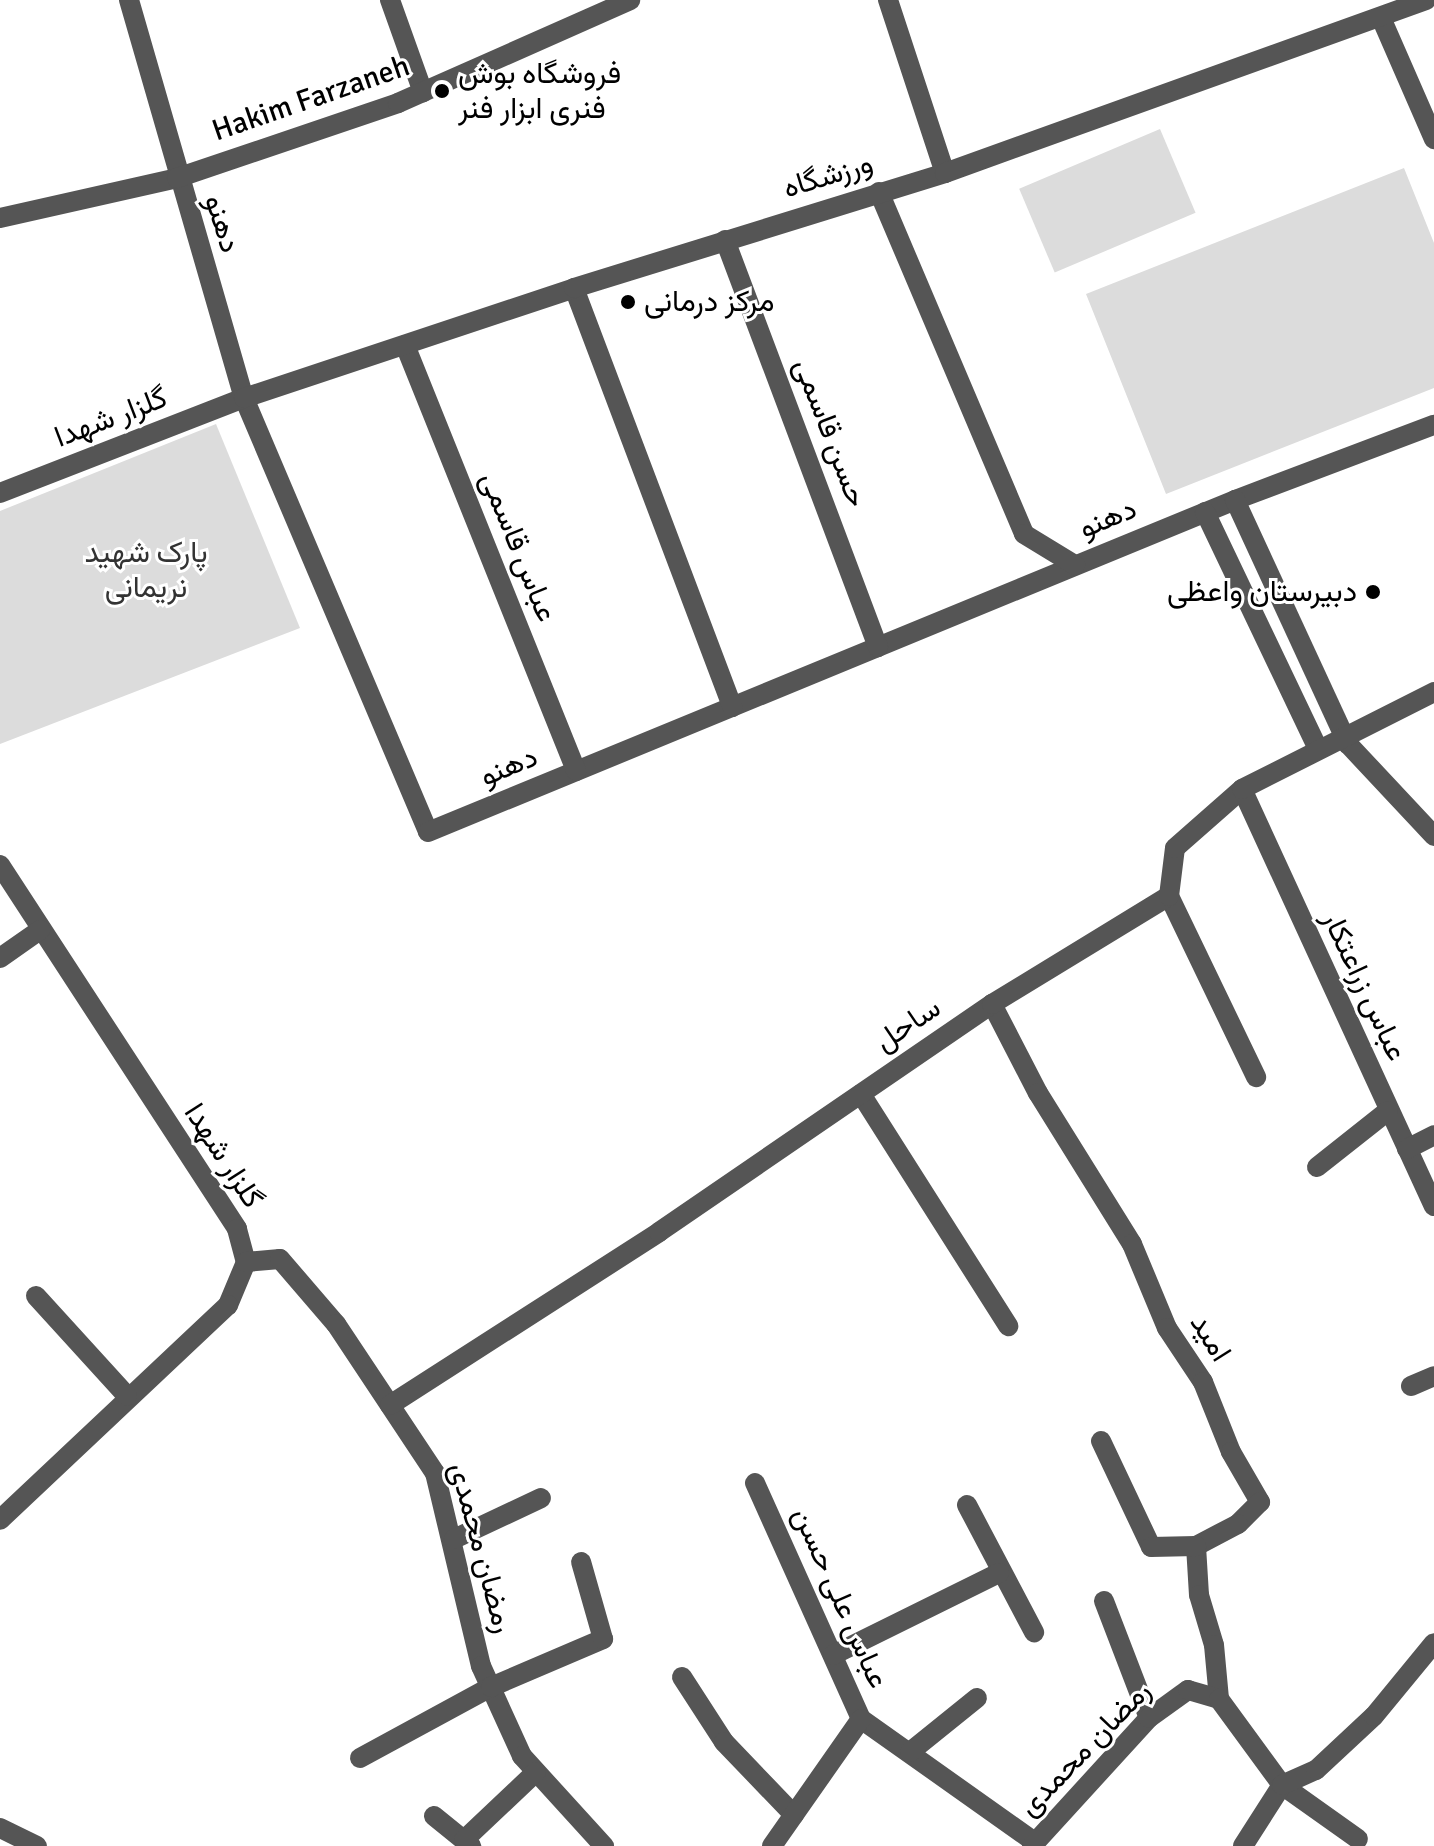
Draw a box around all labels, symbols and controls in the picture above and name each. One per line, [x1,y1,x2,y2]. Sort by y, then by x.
street label: Hakim Farzaneh [208,48,414,150]
place label: فروشگاه بوش فنری ابزار فنر [458,56,621,126]
marker: فروشگاه بوش فنری ابزار فنر [433,82,451,100]
street label: ورزشگاه [779,145,877,207]
street label: دهنو [196,191,248,257]
place label: مرکز درمانی [644,284,774,320]
marker: مرکز درمانی [619,293,637,311]
street label: حسن قاسمی [785,354,875,512]
street label: گلزار شهدا [50,380,172,456]
street label: عباس قاسمی [472,467,564,627]
street label: دهنو [1074,491,1142,547]
park label: پارک شهید نریمانی [85,535,207,606]
place label: دبیرستان واعظی [1167,574,1357,610]
marker: دبیرستان واعظی [1364,583,1382,601]
street label: دهنو [475,739,543,795]
street label: عباس زراعتکار [1314,905,1414,1067]
street label: ساحل [868,990,948,1060]
street label: گلزار شهدا [176,1097,270,1215]
street label: امید [1182,1307,1238,1369]
street label: رمضان محمدی [441,1459,521,1637]
street label: عباس علی حسن [784,1502,896,1694]
street label: رمضان محمدی [1011,1673,1159,1825]

